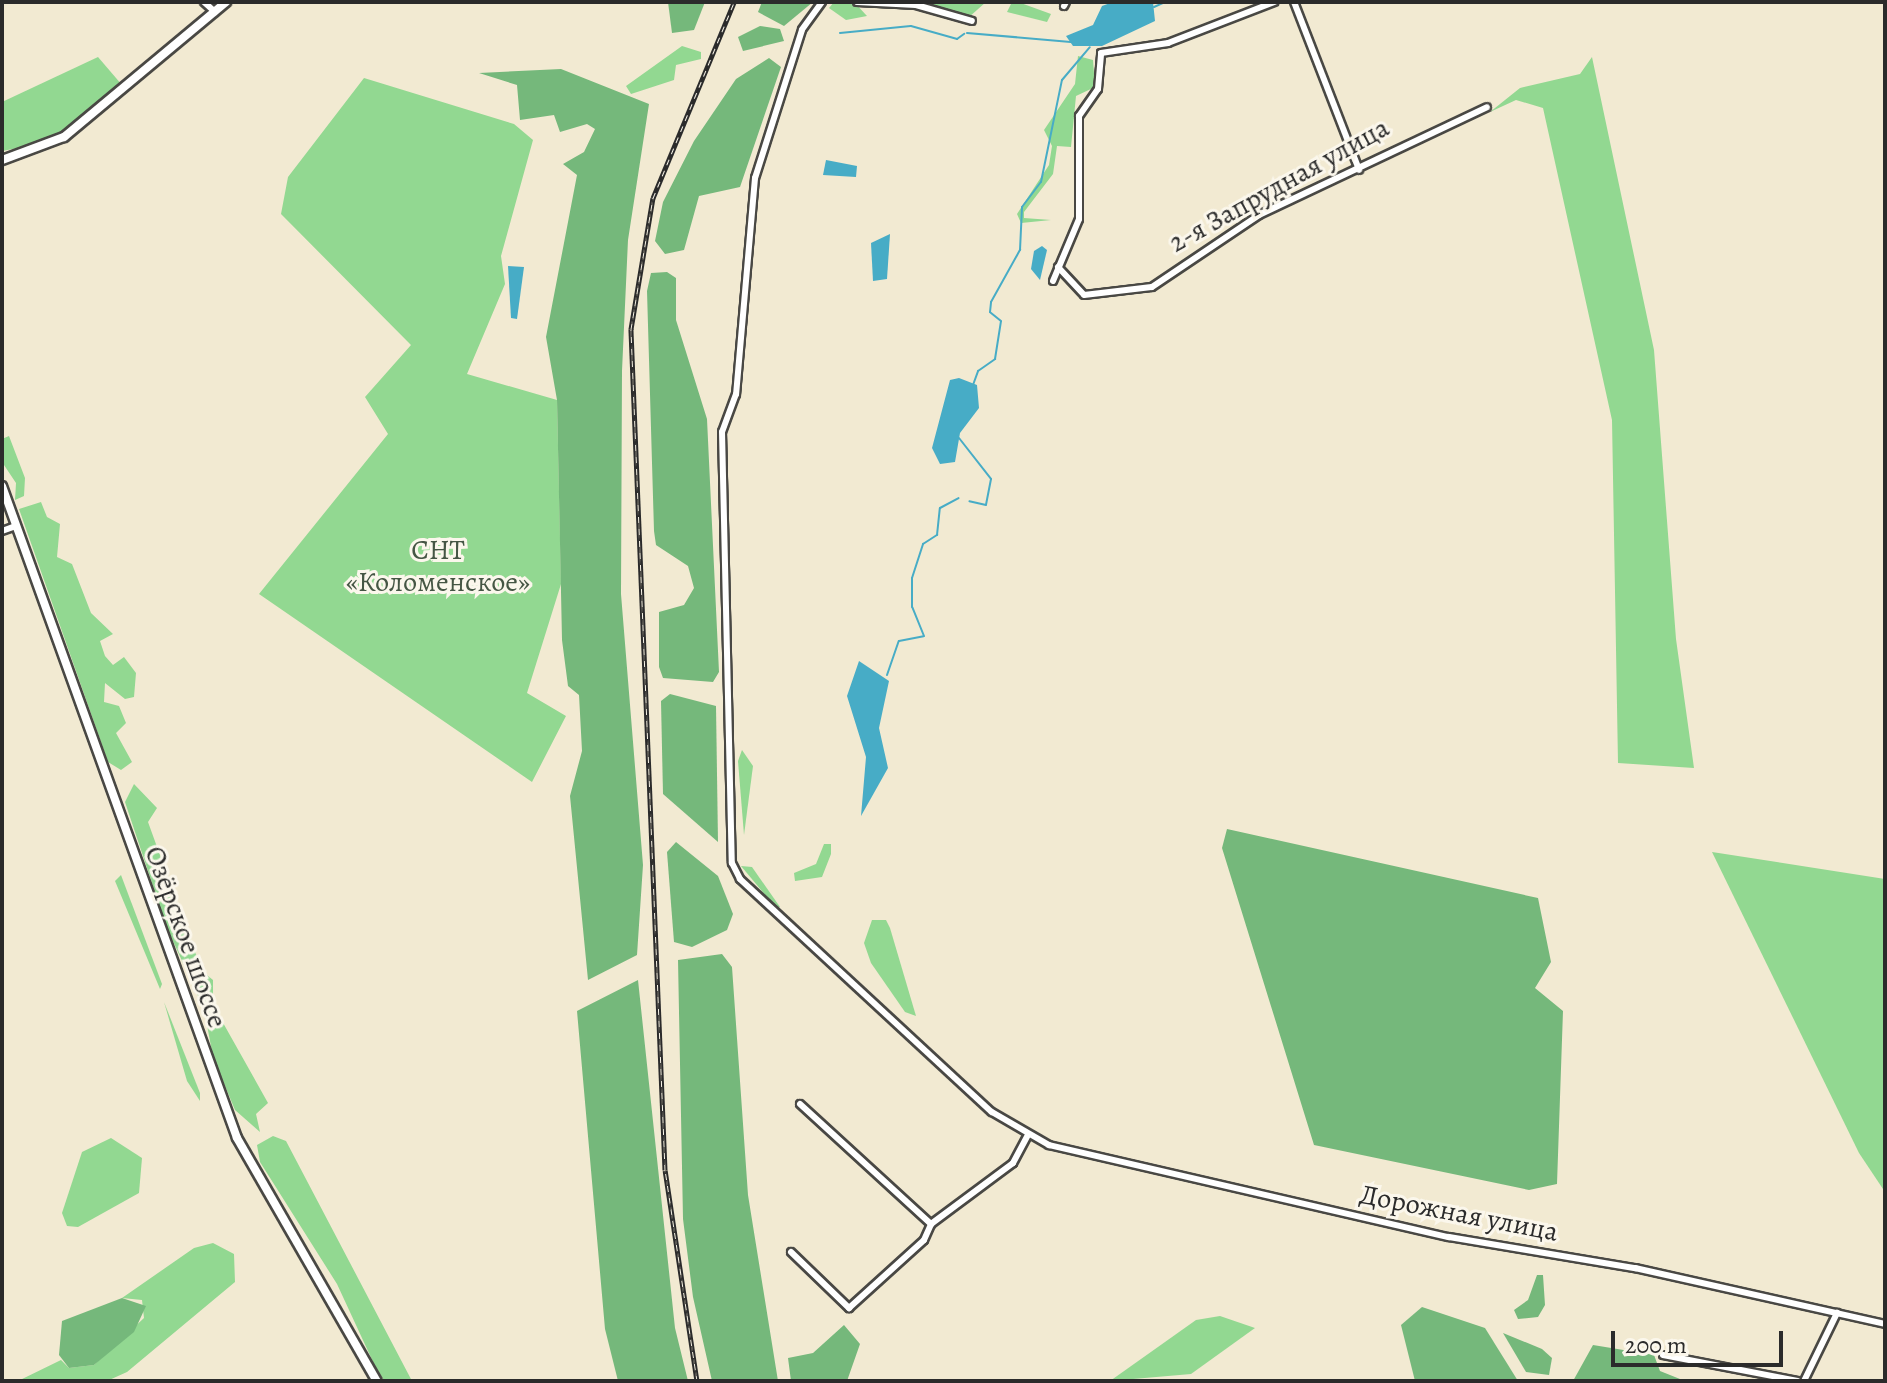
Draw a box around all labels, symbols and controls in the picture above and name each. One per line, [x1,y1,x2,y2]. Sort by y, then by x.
street label: 2-я Запрудная улица [1163,111,1395,259]
park label: СНТ «Коломенское» [346,533,530,599]
street label: Озёрское шоссе [138,842,234,1032]
street label: Дорожная улица [1357,1177,1561,1249]
scale bar [1615,1315,1787,1365]
text: 200 m [1625,1329,1687,1361]

